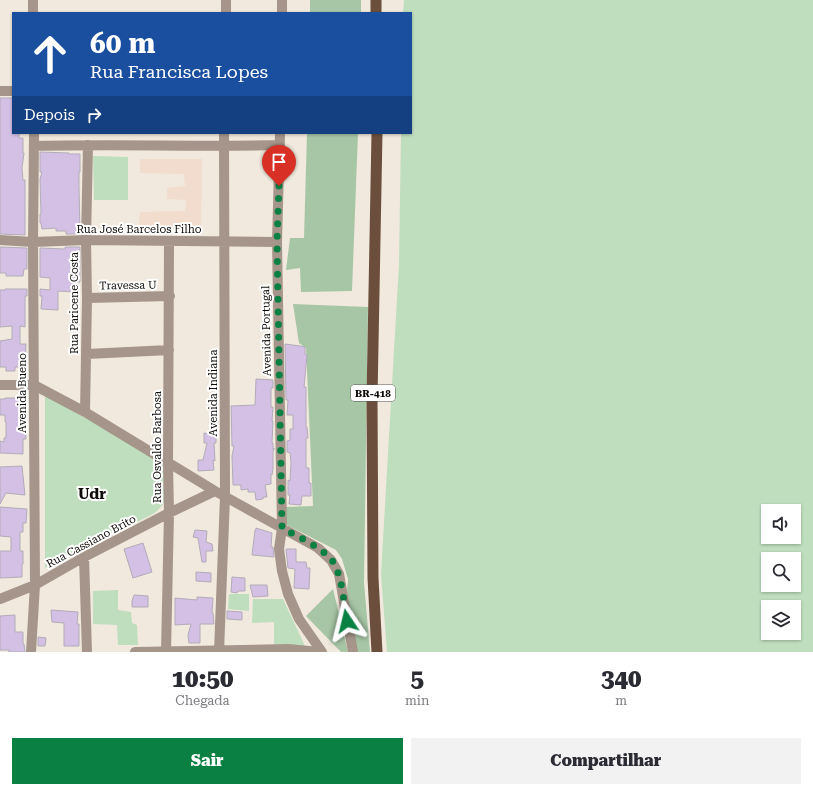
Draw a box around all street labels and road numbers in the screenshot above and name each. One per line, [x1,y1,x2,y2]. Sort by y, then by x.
street label: Rua José Barcelos Filho [76,223,202,236]
street label: Rua Paricene Costa [68,252,81,354]
street label: Travessa U [99,278,157,293]
street label: Avenida Portugal [259,285,274,376]
street label: Avenida Indiana [207,350,220,436]
street label: Avenida Bueno [16,353,29,433]
road number: BR-418 [351,385,395,401]
street label: Rua Osvaldo Barbosa [151,391,164,503]
street label: Rua Cassiano Brito [44,512,138,571]

